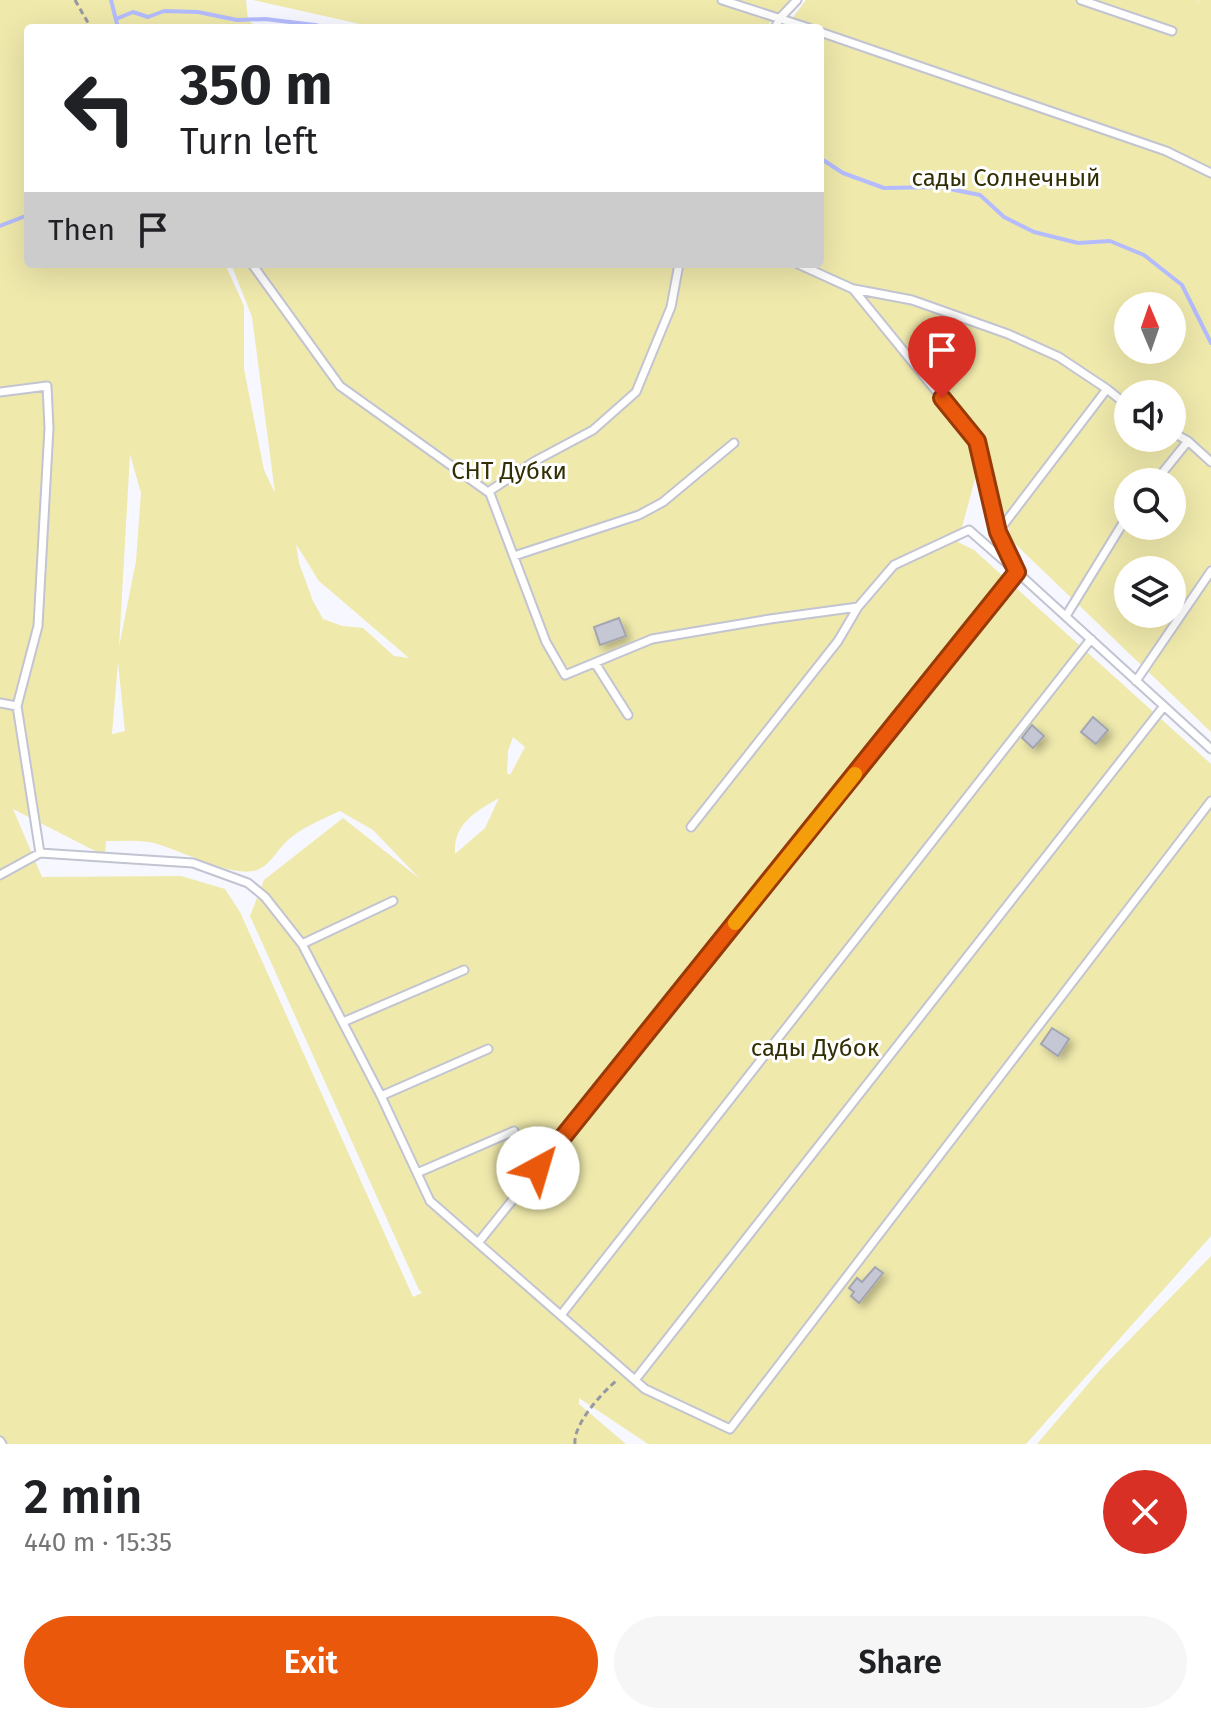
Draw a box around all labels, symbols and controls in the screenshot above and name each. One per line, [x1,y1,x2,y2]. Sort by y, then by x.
text: 350 m [180,52,333,119]
icon: left [48,56,152,160]
text: Turn left [180,120,318,164]
park label: сады Солнечный [911,164,1101,192]
icon: arrive [131,208,175,252]
text: Then [48,212,115,248]
north arrow [1114,292,1186,364]
map controls [1114,292,1186,628]
pin [908,316,976,398]
icon: arrive [920,328,964,372]
button: sound [1114,380,1186,452]
park label: СНТ Дубки [451,457,567,485]
button: search [1114,468,1186,540]
button: layers [1114,556,1186,628]
park label: сады Дубок [751,1034,880,1062]
position arrow [496,1126,580,1210]
text: 2 min [24,1468,142,1526]
button: close [1103,1470,1187,1554]
text: 440 m · 15:35 [24,1527,172,1558]
button: Exit [24,1616,598,1708]
button: Share [614,1616,1187,1708]

